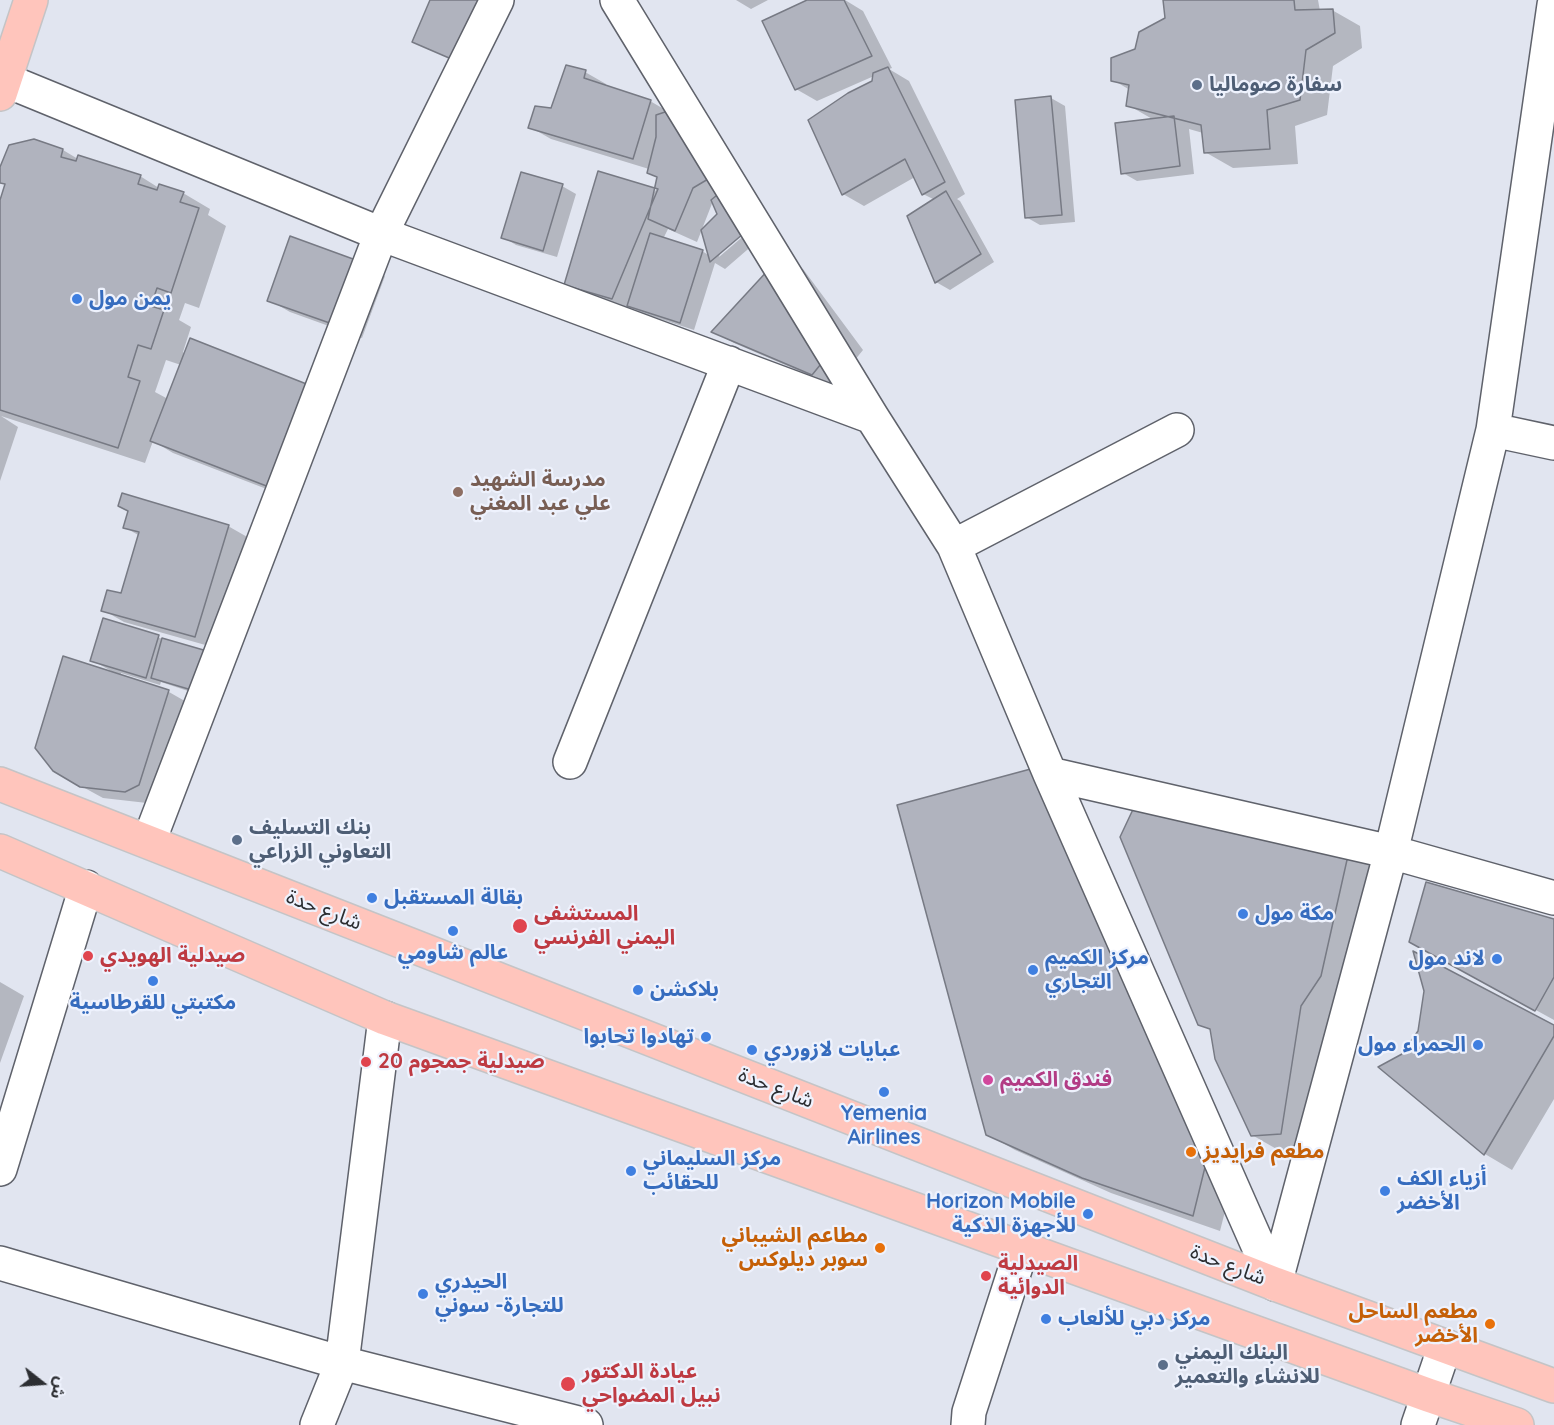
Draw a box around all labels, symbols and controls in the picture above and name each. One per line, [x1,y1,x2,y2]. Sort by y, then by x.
place label: سفارة صوماليا [1209,72,1342,98]
marker: سفارة صوماليا [1190,78,1204,92]
place label: يمن مول [89,286,171,312]
marker: يمن مول [70,292,84,306]
place label: مدرسة الشهيد علي عبد المغني [470,467,611,517]
marker: مدرسة الشهيد علي عبد المغني [451,485,465,499]
place label: بنك التسليف التعاوني الزراعي [249,815,391,865]
marker: بنك التسليف التعاوني الزراعي [230,833,244,847]
street label: شارع حدة [283,884,365,936]
place label: بقالة المستقبل [384,885,523,911]
marker: بقالة المستقبل [365,891,379,905]
place label: المستشفى اليمني الفرنسي [534,901,675,951]
place label: مكة مول [1255,901,1334,927]
marker: مكة مول [1236,907,1250,921]
marker: المستشفى اليمني الفرنسي [511,917,529,935]
marker: عالم شاومي [446,924,460,938]
place label: عالم شاومي [398,940,508,966]
place label: صيدلية الهويدي [100,943,245,969]
place label: مركز الكميم التجاري [1045,945,1149,995]
place label: لاند مول [1408,946,1485,972]
marker: صيدلية الهويدي [81,949,95,963]
marker: لاند مول [1490,952,1504,966]
marker: مركز الكميم التجاري [1026,963,1040,977]
marker: مكتبتي للقرطاسية [146,974,160,988]
place label: بلاكشن [650,977,719,1003]
marker: بلاكشن [631,983,645,997]
place label: مكتبتي للقرطاسية [70,990,236,1016]
place label: تهادوا تحابوا [584,1024,694,1050]
marker: تهادوا تحابوا [699,1030,713,1044]
place label: الحمراء مول [1358,1032,1466,1058]
place label: عبايات لازوردي [764,1037,900,1063]
marker: الحمراء مول [1471,1038,1485,1052]
marker: عبايات لازوردي [745,1043,759,1057]
place label: صيدلية جمجوم 20 [378,1049,545,1075]
marker: صيدلية جمجوم 20 [359,1055,373,1069]
street label: شارع حدة [735,1062,817,1114]
place label: فندق الكميم [1000,1067,1112,1093]
marker: فندق الكميم [981,1073,995,1087]
marker: Yemenia Airlines [877,1085,891,1099]
place label: Yemenia Airlines [841,1101,927,1151]
place label: مطعم فرايديز [1203,1139,1324,1165]
marker: مطعم فرايديز [1184,1145,1198,1159]
place label: مركز السليماني للحقائب [643,1146,781,1196]
marker: مركز السليماني للحقائب [624,1164,638,1178]
place label: أزياء الكف الأخضر [1397,1166,1487,1216]
marker: أزياء الكف الأخضر [1378,1184,1392,1198]
place label: Horizon Mobile للأجهزة الذكية [926,1189,1076,1239]
marker: Horizon Mobile للأجهزة الذكية [1081,1207,1095,1221]
place label: مطاعم الشيباني سوبر ديلوكس [721,1223,868,1273]
street label: شارع حدة [1187,1239,1269,1291]
marker: مطاعم الشيباني سوبر ديلوكس [873,1241,887,1255]
place label: الصيدلية الدوائية [998,1251,1078,1301]
place label: الحيدري للتجارة- سوني [435,1269,564,1319]
marker: الصيدلية الدوائية [979,1269,993,1283]
marker: الحيدري للتجارة- سوني [416,1287,430,1301]
place label: مطعم الساحل الأخضر [1349,1299,1478,1349]
place label: مركز دبي للألعاب [1058,1306,1210,1332]
marker: مركز دبي للألعاب [1039,1312,1053,1326]
marker: مطعم الساحل الأخضر [1483,1317,1497,1331]
place label: البنك اليمني للانشاء والتعمير [1175,1340,1320,1390]
north arrow [12,1353,72,1413]
marker: البنك اليمني للانشاء والتعمير [1156,1358,1170,1372]
place label: عيادة الدكتور نبيل المضواحي [582,1359,721,1409]
text: ش [46,1375,72,1402]
marker: عيادة الدكتور نبيل المضواحي [559,1375,577,1393]

